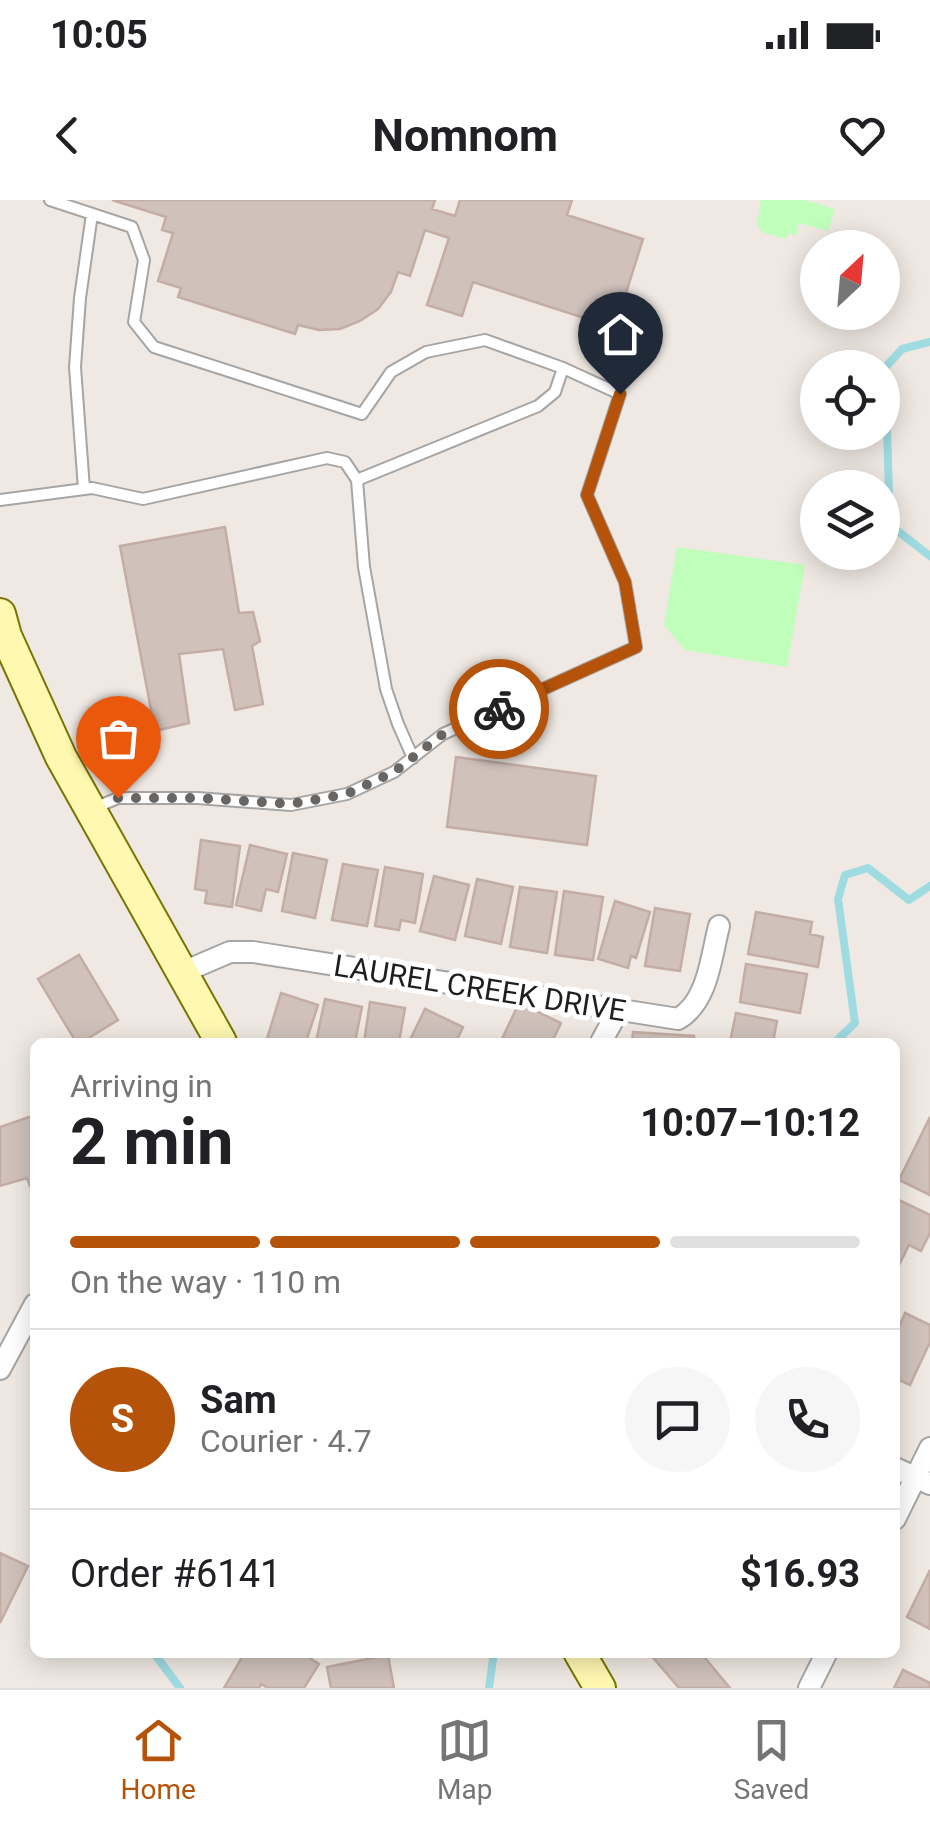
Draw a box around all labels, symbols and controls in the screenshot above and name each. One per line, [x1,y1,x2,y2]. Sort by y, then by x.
text: 10:05 [50,13,148,57]
icon: back [40,108,95,163]
icon: heart [835,108,890,163]
text: Nomnom [372,109,558,162]
north arrow [800,230,900,330]
map controls [800,230,900,570]
pin [578,292,663,395]
icon: home [593,307,648,362]
button: locate [800,350,900,450]
button: layers [800,470,900,570]
courier [449,659,549,759]
icon: bike [472,682,527,737]
pin [76,696,161,799]
icon: bag [91,711,146,766]
street label: LAUREL CREEK DRIVE [331,948,629,1028]
text: Arriving in [70,1067,213,1105]
text: 10:07–10:12 [640,1101,860,1145]
text: 2 min [70,1104,233,1180]
text: On the way · 110 m [70,1263,341,1301]
button: chat [625,1367,730,1472]
button: phone [755,1367,860,1472]
text: Sam [200,1378,277,1422]
text: S [111,1397,134,1441]
text: Courier · 4.7 [200,1422,372,1460]
text: Order #6141 [70,1552,281,1596]
text: $16.93 [740,1552,860,1596]
tab: Home [121,1713,196,1806]
tab: Map [437,1713,493,1806]
tab: Saved [734,1713,809,1806]

